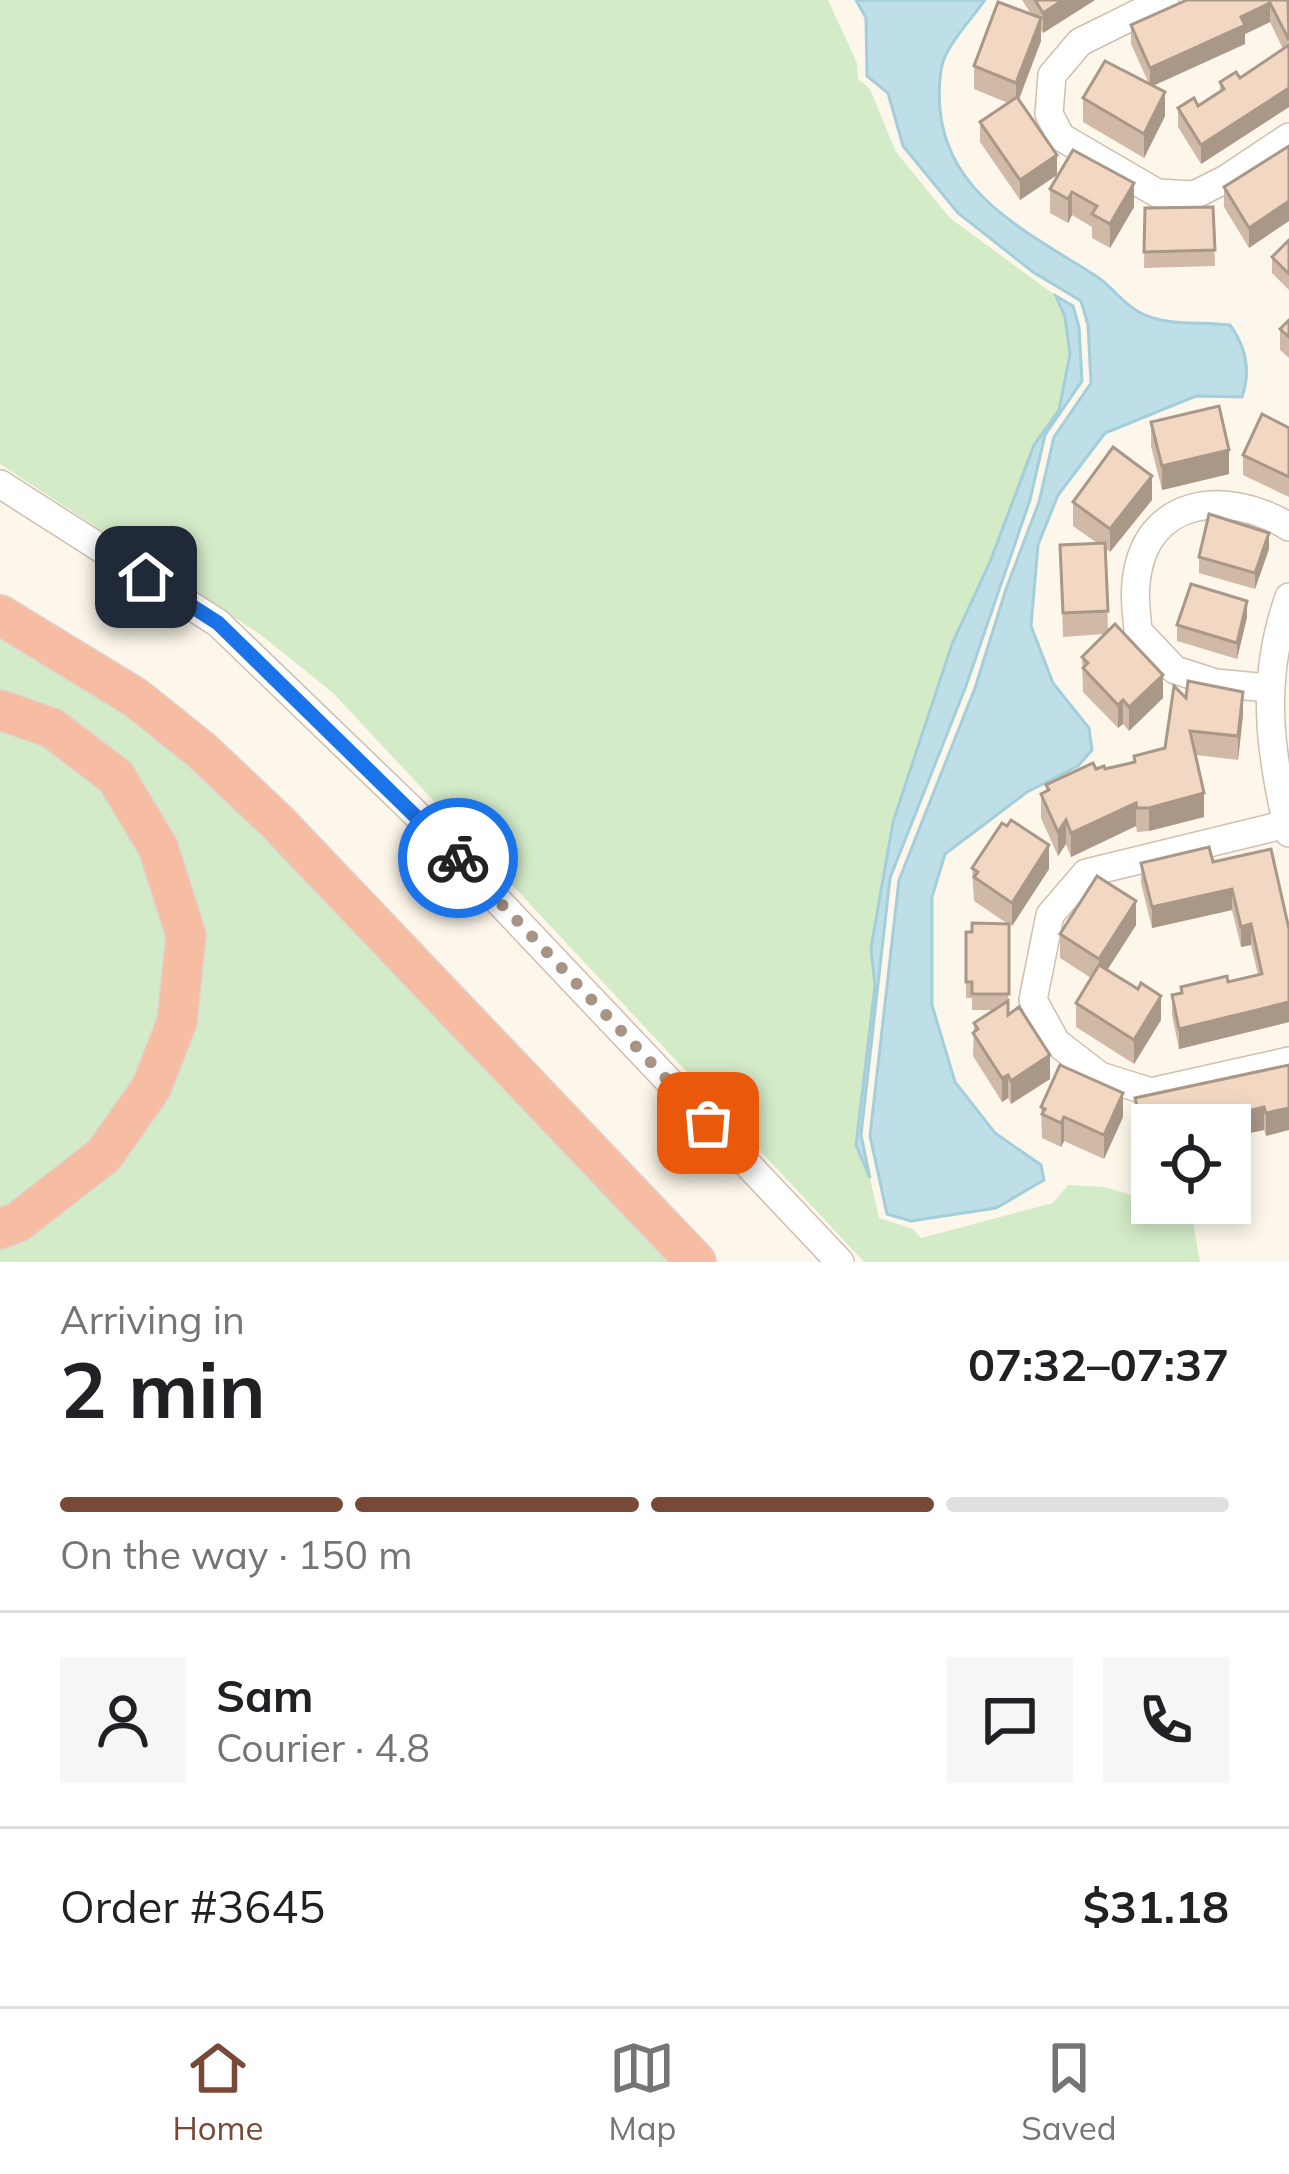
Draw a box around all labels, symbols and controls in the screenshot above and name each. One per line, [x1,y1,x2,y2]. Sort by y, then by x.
pin [95,526,197,628]
icon: home [113,544,179,610]
courier [398,798,518,918]
icon: bike [425,825,491,891]
pin [657,1072,759,1174]
icon: bag [675,1090,741,1156]
map controls [1131,1104,1251,1224]
button: locate [1131,1104,1251,1224]
text: Arriving in [60,1295,245,1344]
text: 07:32–07:37 [968,1336,1229,1392]
text: 2 min [60,1340,266,1438]
text: On the way · 150 m [60,1530,412,1579]
button: person [60,1657,186,1783]
button: chat [947,1657,1073,1783]
button: phone [1103,1657,1229,1783]
text: Sam [216,1667,313,1723]
text: Courier · 4.8 [216,1723,430,1772]
text: Order #3645 [60,1878,325,1934]
text: $31.18 [1083,1878,1229,1934]
tab: Home [172,2035,264,2148]
tab: Map [608,2035,676,2148]
tab: Saved [1021,2035,1117,2148]

